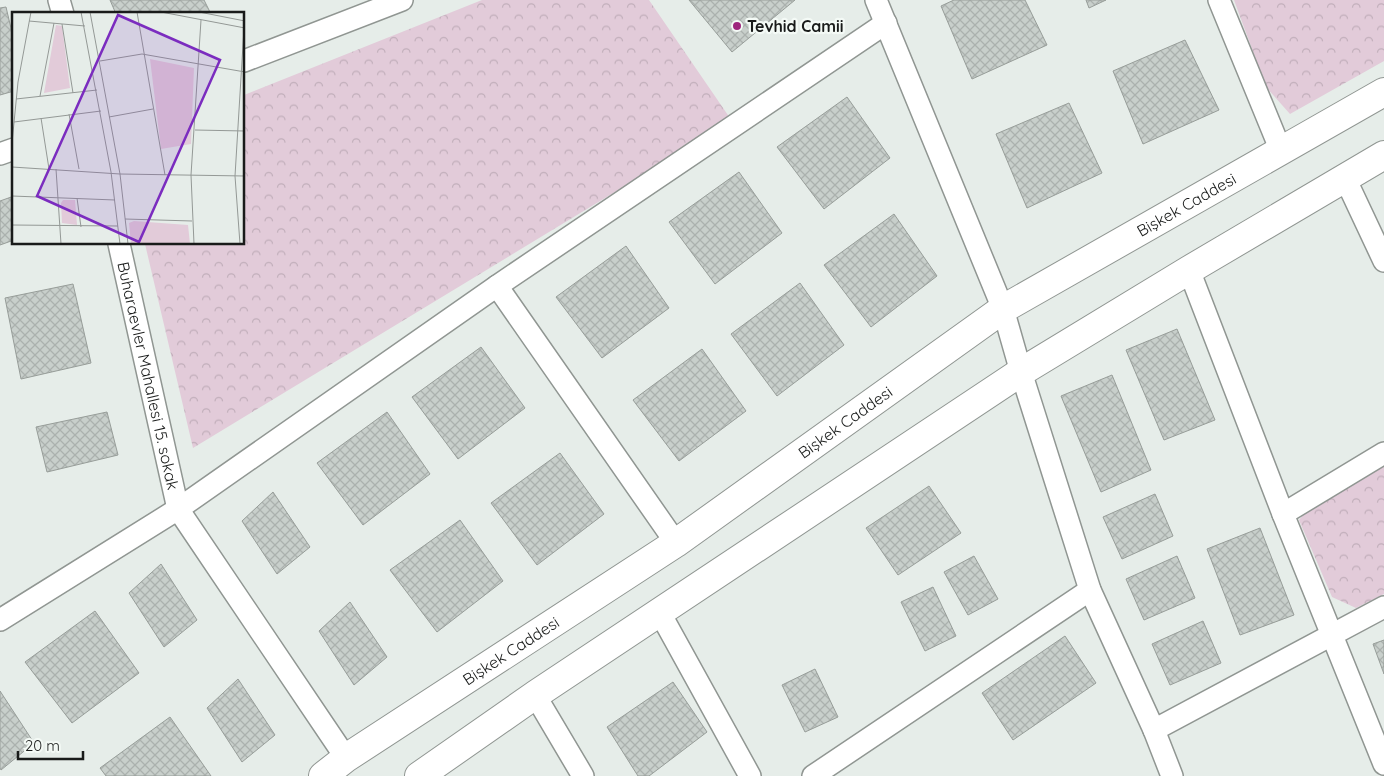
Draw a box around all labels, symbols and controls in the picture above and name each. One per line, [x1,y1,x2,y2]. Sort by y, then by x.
inset map [12,12,245,245]
place label: Tevhid Camii [747,16,844,36]
marker: Tevhid Camii [731,20,743,32]
street label: Bişkek Caddesi [1133,168,1239,241]
street label: Buharaevler Mahallesi 15. sokak [113,260,183,492]
street label: Bişkek Caddesi [794,382,896,462]
street label: Bişkek Caddesi [459,612,563,689]
scale bar [18,728,82,760]
text: 20 m [25,736,60,755]

